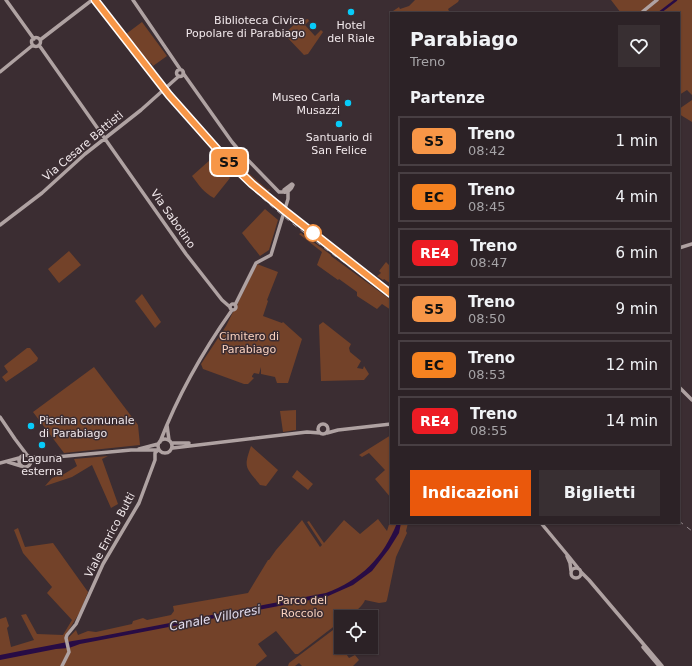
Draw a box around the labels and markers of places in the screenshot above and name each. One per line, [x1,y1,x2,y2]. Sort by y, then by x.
marker: Hotel del Riale [346,7,356,17]
place label: Biblioteca Civica Popolare di Parabiago [186,14,305,40]
place label: Hotel del Riale [327,19,375,45]
marker: Biblioteca Civica Popolare di Parabiago [308,21,318,31]
place label: Museo Carla Musazzi [272,91,340,117]
marker: Museo Carla Musazzi [343,98,353,108]
marker: Santuario di San Felice [334,119,344,129]
place label: Santuario di San Felice [306,131,372,157]
unlabelled marker [304,224,322,242]
place label: Piscina comunale di Parabiago [39,414,135,440]
marker: Piscina comunale di Parabiago [26,421,36,431]
marker: Laguna esterna [37,440,47,450]
place label: Laguna esterna [21,452,63,478]

